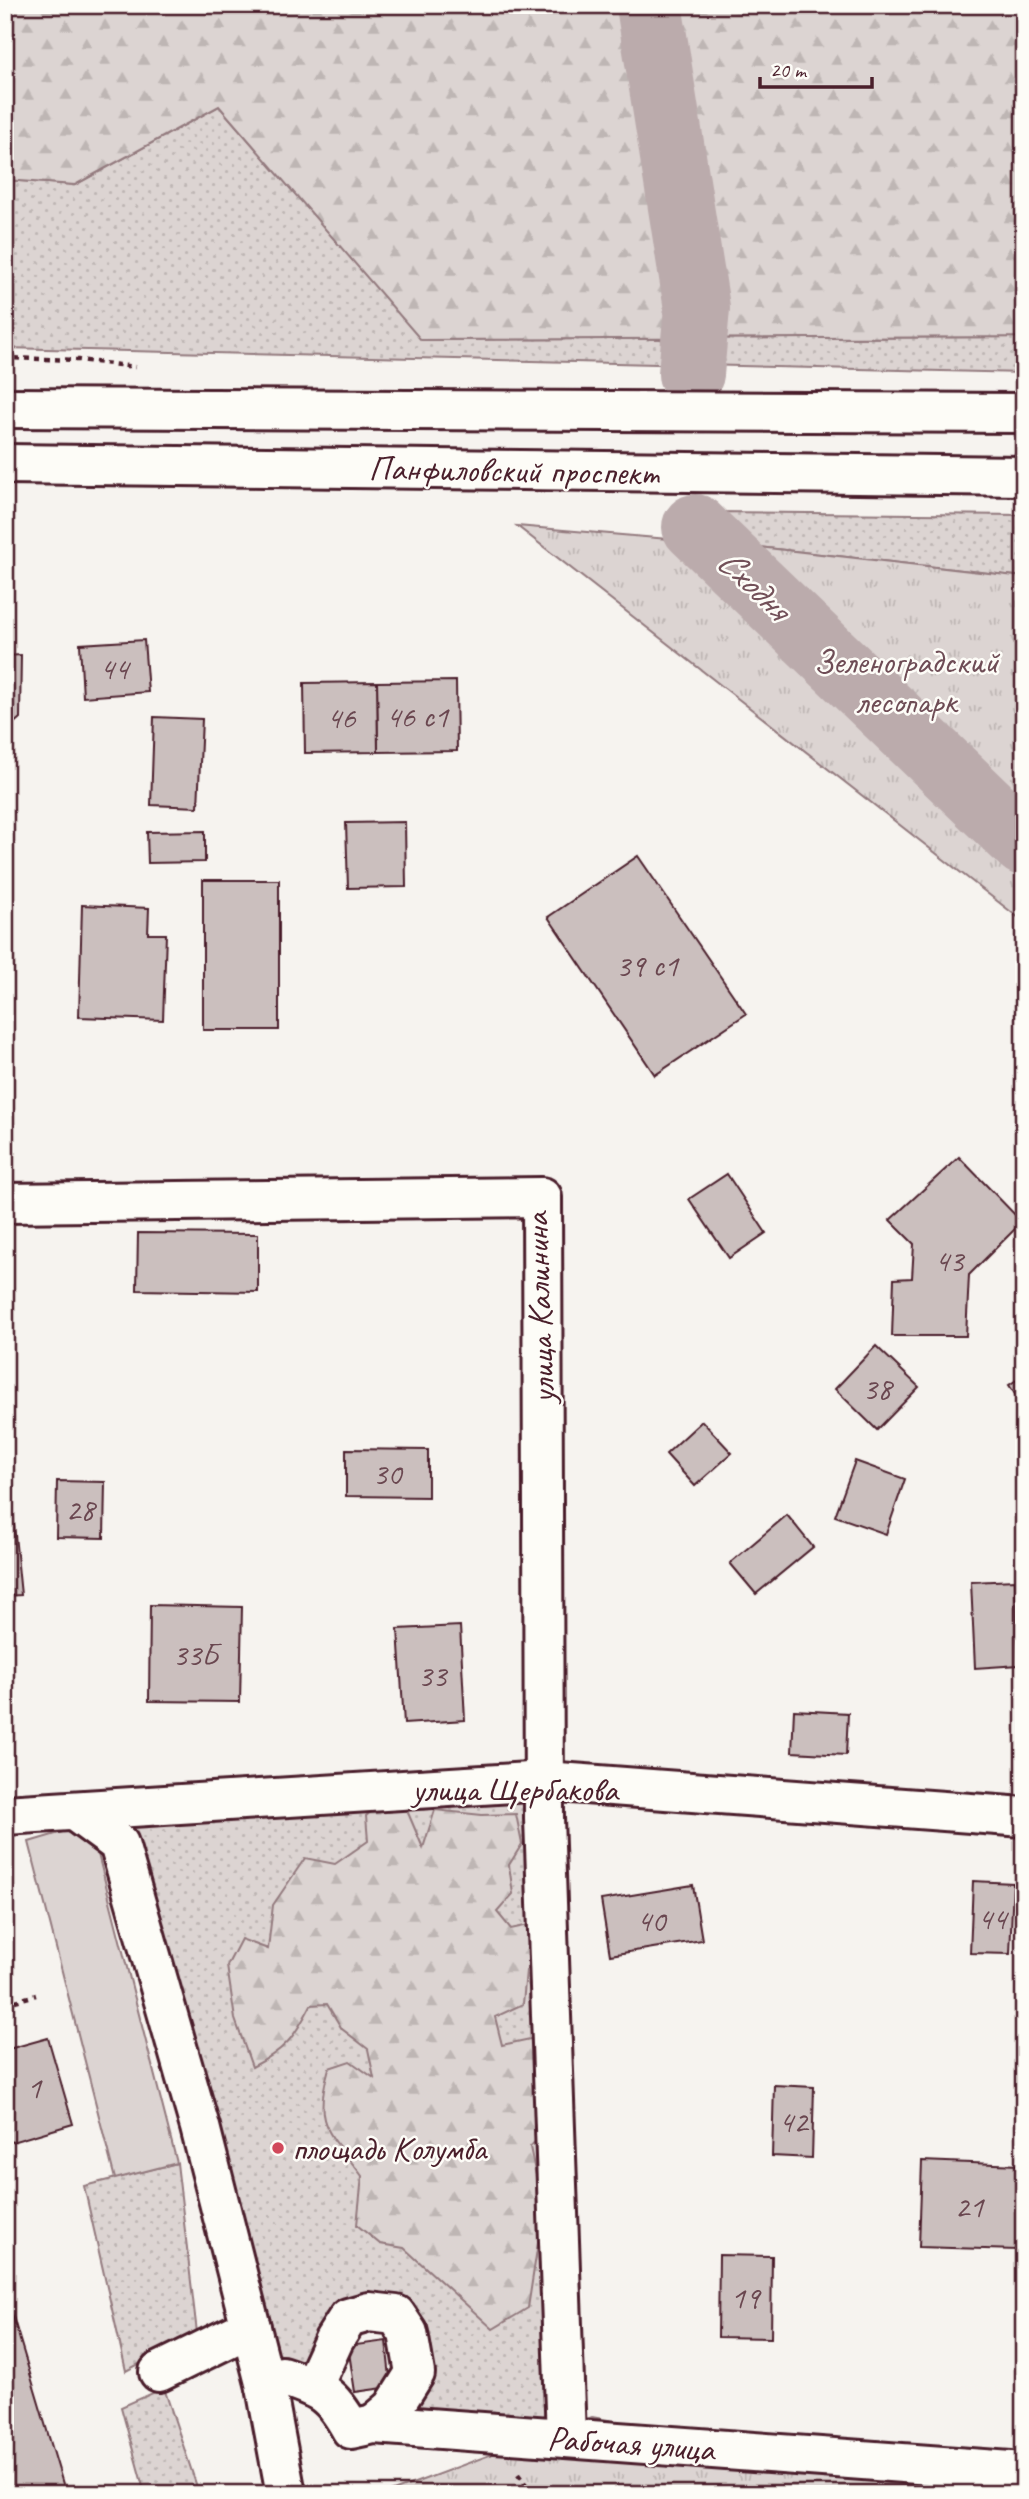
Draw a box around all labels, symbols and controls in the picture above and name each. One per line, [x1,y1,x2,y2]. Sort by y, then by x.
scale bar [760,46,872,90]
text: 20 m [770,57,808,83]
street label: Панфиловский проспект [368,445,661,496]
water label: Сходня [708,538,804,634]
park label: Зеленоградский лесопарк [813,639,1001,724]
house number: 44 [100,648,132,689]
house number: 46 с1 [386,696,450,737]
house number: 46 [327,697,357,738]
house number: 39 с1 [616,945,680,986]
street label: улица Калинина [514,1209,565,1406]
house number: 43 [935,1240,966,1281]
house number: 38 [863,1368,894,1409]
house number: 30 [373,1453,404,1494]
house number: 28 [66,1489,97,1530]
house number: 33Б [172,1634,222,1675]
house number: 33 [418,1655,449,1696]
street label: улица Щербакова [410,1767,621,1812]
house number: 44 [978,1898,1010,1939]
house number: 40 [637,1900,668,1941]
house number: 1 [27,2067,43,2108]
house number: 42 [779,2101,810,2142]
place label: площадь Колумба [292,2126,488,2171]
marker: площадь Колумба [270,2140,286,2156]
house number: 21 [955,2186,985,2227]
house number: 19 [731,2277,762,2318]
street label: Рабочая улица [546,2415,719,2472]

